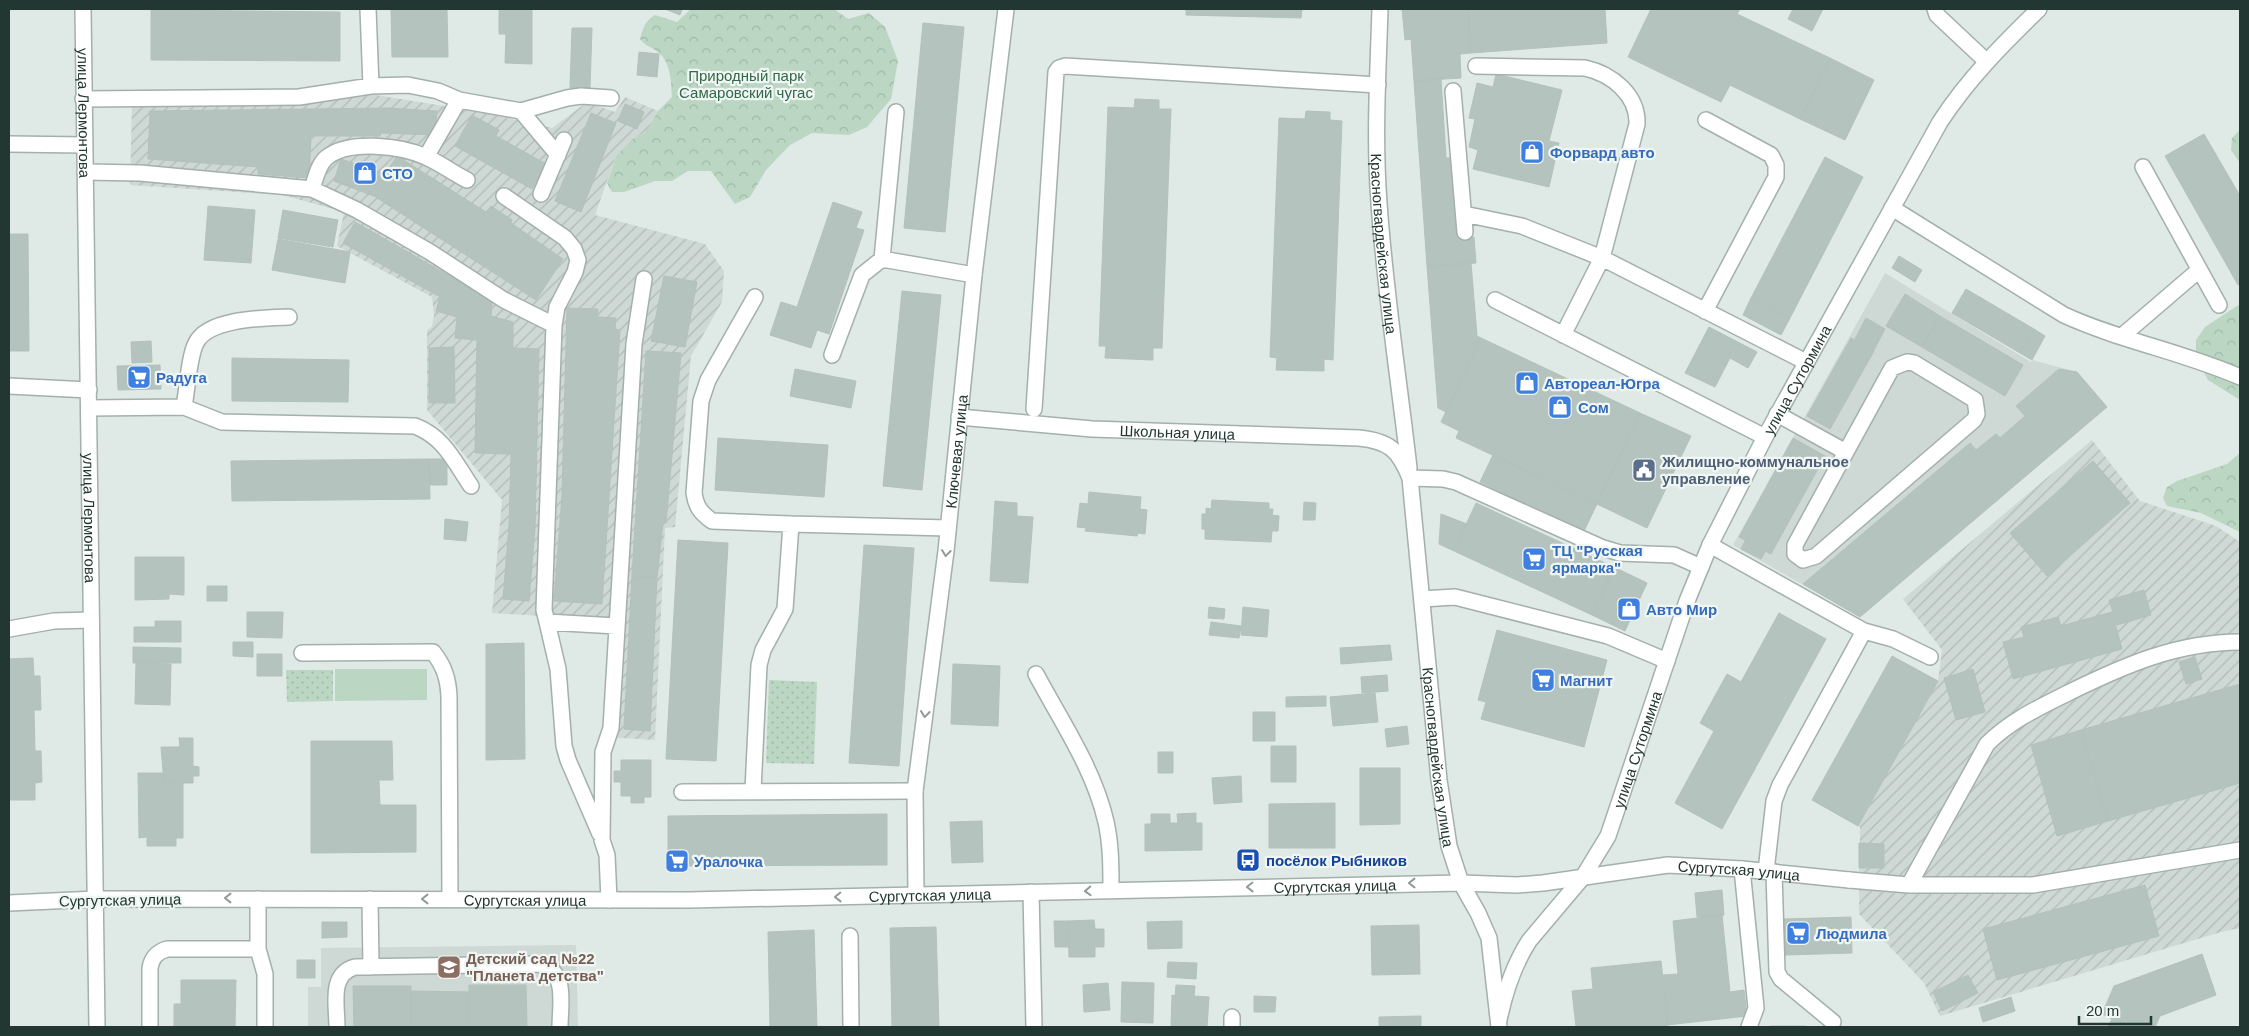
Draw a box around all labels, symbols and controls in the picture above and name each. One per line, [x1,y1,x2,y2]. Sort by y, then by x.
street label: улица Лермонтова [75,48,94,179]
park label: Природный парк Самаровский чугас [679,67,813,101]
shop icon: Форвард авто [1519,139,1545,165]
place label: Форвард авто [1550,144,1655,161]
street label: Красногвардейская улица [1368,153,1401,335]
shop icon: СТО [352,160,378,186]
place label: СТО [382,165,413,182]
street label: улица Сутормина [1760,321,1834,437]
supermarket icon: Радуга [126,364,152,390]
place label: Радуга [156,369,207,386]
shop icon: Автореал-Югра [1514,370,1540,396]
place label: Автореал-Югра [1544,375,1660,392]
street label: Ключевая улица [942,393,970,509]
shop icon: Сом [1547,394,1573,420]
place label: Сом [1578,399,1609,416]
street label: Школьная улица [1120,421,1236,442]
street label: улица Лермонтова [81,453,99,584]
place label: Жилищно-коммунальное управление [1661,453,1849,487]
public building icon: Жилищно-коммунальное управление [1631,457,1657,483]
place label: ТЦ "Русская ярмарка" [1552,542,1643,576]
supermarket icon: ТЦ "Русская ярмарка" [1521,546,1547,572]
one-way arrow [941,549,952,557]
shop icon: Авто Мир [1616,596,1642,622]
place label: Авто Мир [1646,601,1717,618]
street label: Красногвардейская улица [1420,666,1458,849]
supermarket icon: Магнит [1530,667,1556,693]
place label: Магнит [1560,672,1613,689]
street label: улица Сутормина [1610,688,1665,810]
one-way arrow [920,710,931,718]
bus stop icon: посёлок Рыбников [1235,847,1261,873]
supermarket icon: Уралочка [664,848,690,874]
place label: посёлок Рыбников [1266,852,1407,869]
place label: Уралочка [694,853,764,870]
street label: Сургутская улица [1677,857,1801,883]
street label: Сургутская улица [1273,876,1397,896]
one-way arrow [1408,878,1416,888]
one-way arrow [1246,882,1254,892]
street label: Сургутская улица [869,885,992,905]
one-way arrow [1083,886,1091,896]
street label: Сургутская улица [59,890,182,910]
street label: Сургутская улица [464,891,587,908]
one-way arrow [833,892,841,902]
one-way arrow [223,893,231,904]
one-way arrow [421,894,428,904]
supermarket icon: Людмила [1785,920,1811,946]
place label: Людмила [1816,925,1888,942]
place label: Детский сад №22 "Планета детства" [466,950,604,984]
school or university icon: Детский сад №22 "Планета детства" [436,954,462,980]
scale bar [2079,994,2152,1026]
text: 20 m [2086,1002,2119,1019]

